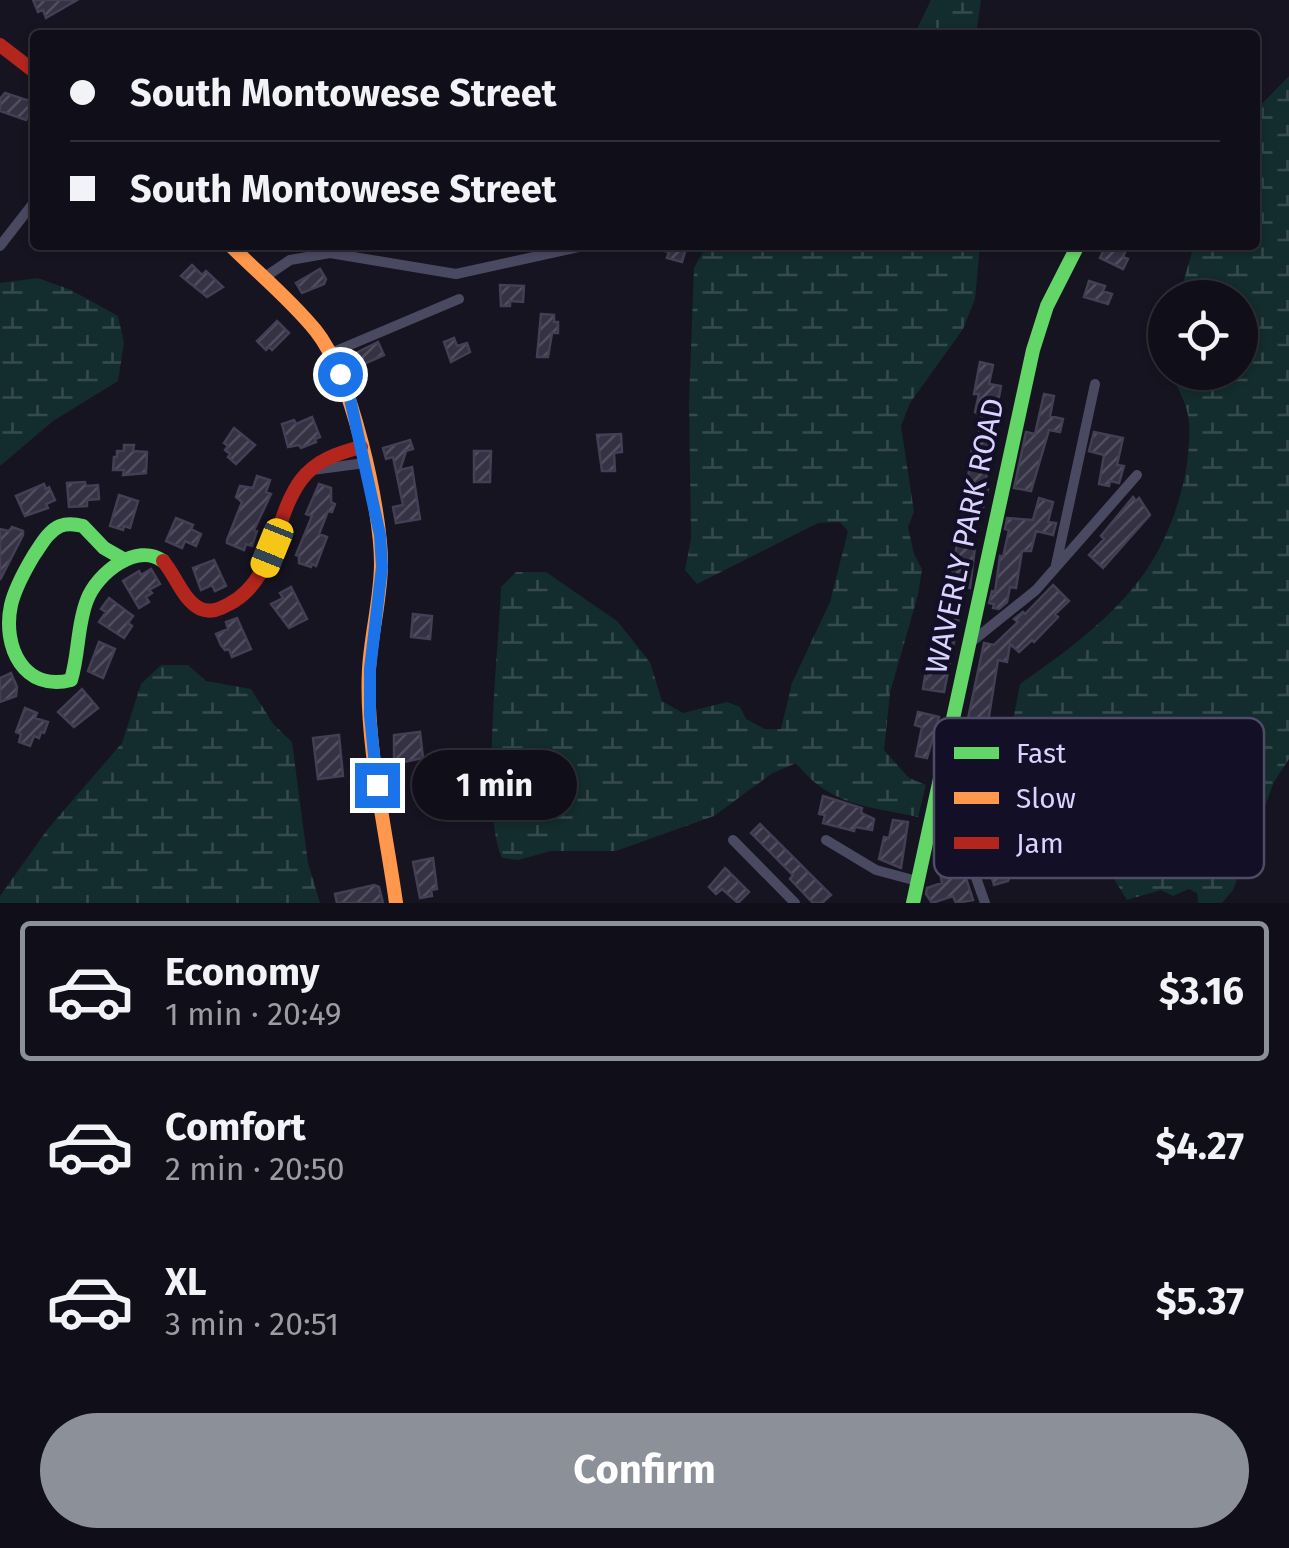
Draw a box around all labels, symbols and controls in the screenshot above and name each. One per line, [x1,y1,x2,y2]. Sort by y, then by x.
text: South Montowese Street [130,70,556,116]
text: South Montowese Street [130,166,556,212]
map controls [1148,280,1258,390]
button: locate [1148,280,1258,390]
route start [318,352,363,397]
street label: WAVERLY PARK ROAD [918,395,1012,677]
car [247,515,297,581]
legend [934,718,1264,878]
text: Fast [1016,737,1067,770]
callout: 1 min [412,750,577,820]
route end [355,763,400,808]
text: 1 min [456,766,533,804]
text: Slow [1016,782,1076,815]
text: Jam [1016,827,1064,860]
icon: car [45,946,135,1036]
text: Economy [165,949,320,995]
text: $3.16 [1159,968,1244,1014]
text: 1 min · 20:49 [165,995,342,1033]
icon: car [45,1101,135,1191]
text: Comfort [165,1104,306,1150]
text: $4.27 [1155,1123,1244,1169]
text: 2 min · 20:50 [165,1150,345,1188]
icon: car [45,1256,135,1346]
text: XL [165,1259,207,1305]
text: $5.37 [1156,1278,1244,1324]
text: 3 min · 20:51 [165,1305,339,1343]
button: Confirm [40,1413,1249,1528]

